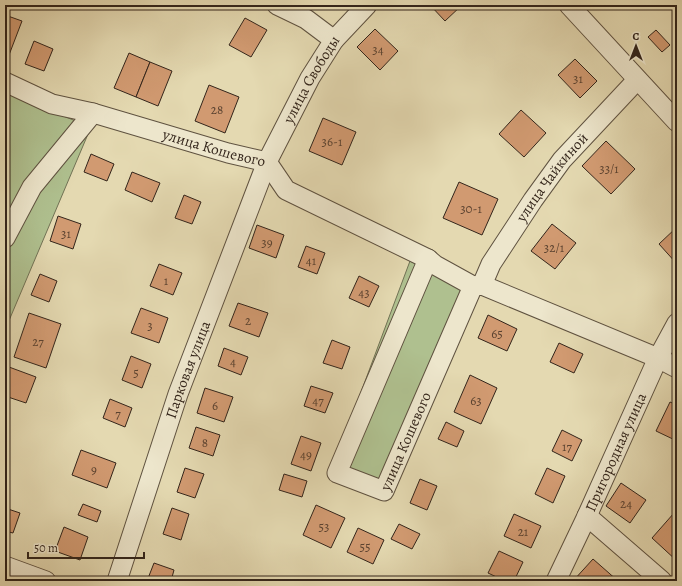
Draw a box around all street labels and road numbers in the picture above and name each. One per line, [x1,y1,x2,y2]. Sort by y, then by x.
street label: улица Свободы [278,32,344,128]
street label: улица Кошевого [159,124,267,171]
street label: улица Чайкиной [511,128,593,226]
street label: Парковая улица [161,318,215,421]
street label: улица Кошевого [375,389,436,495]
street label: Пригородная улица [580,389,651,515]

